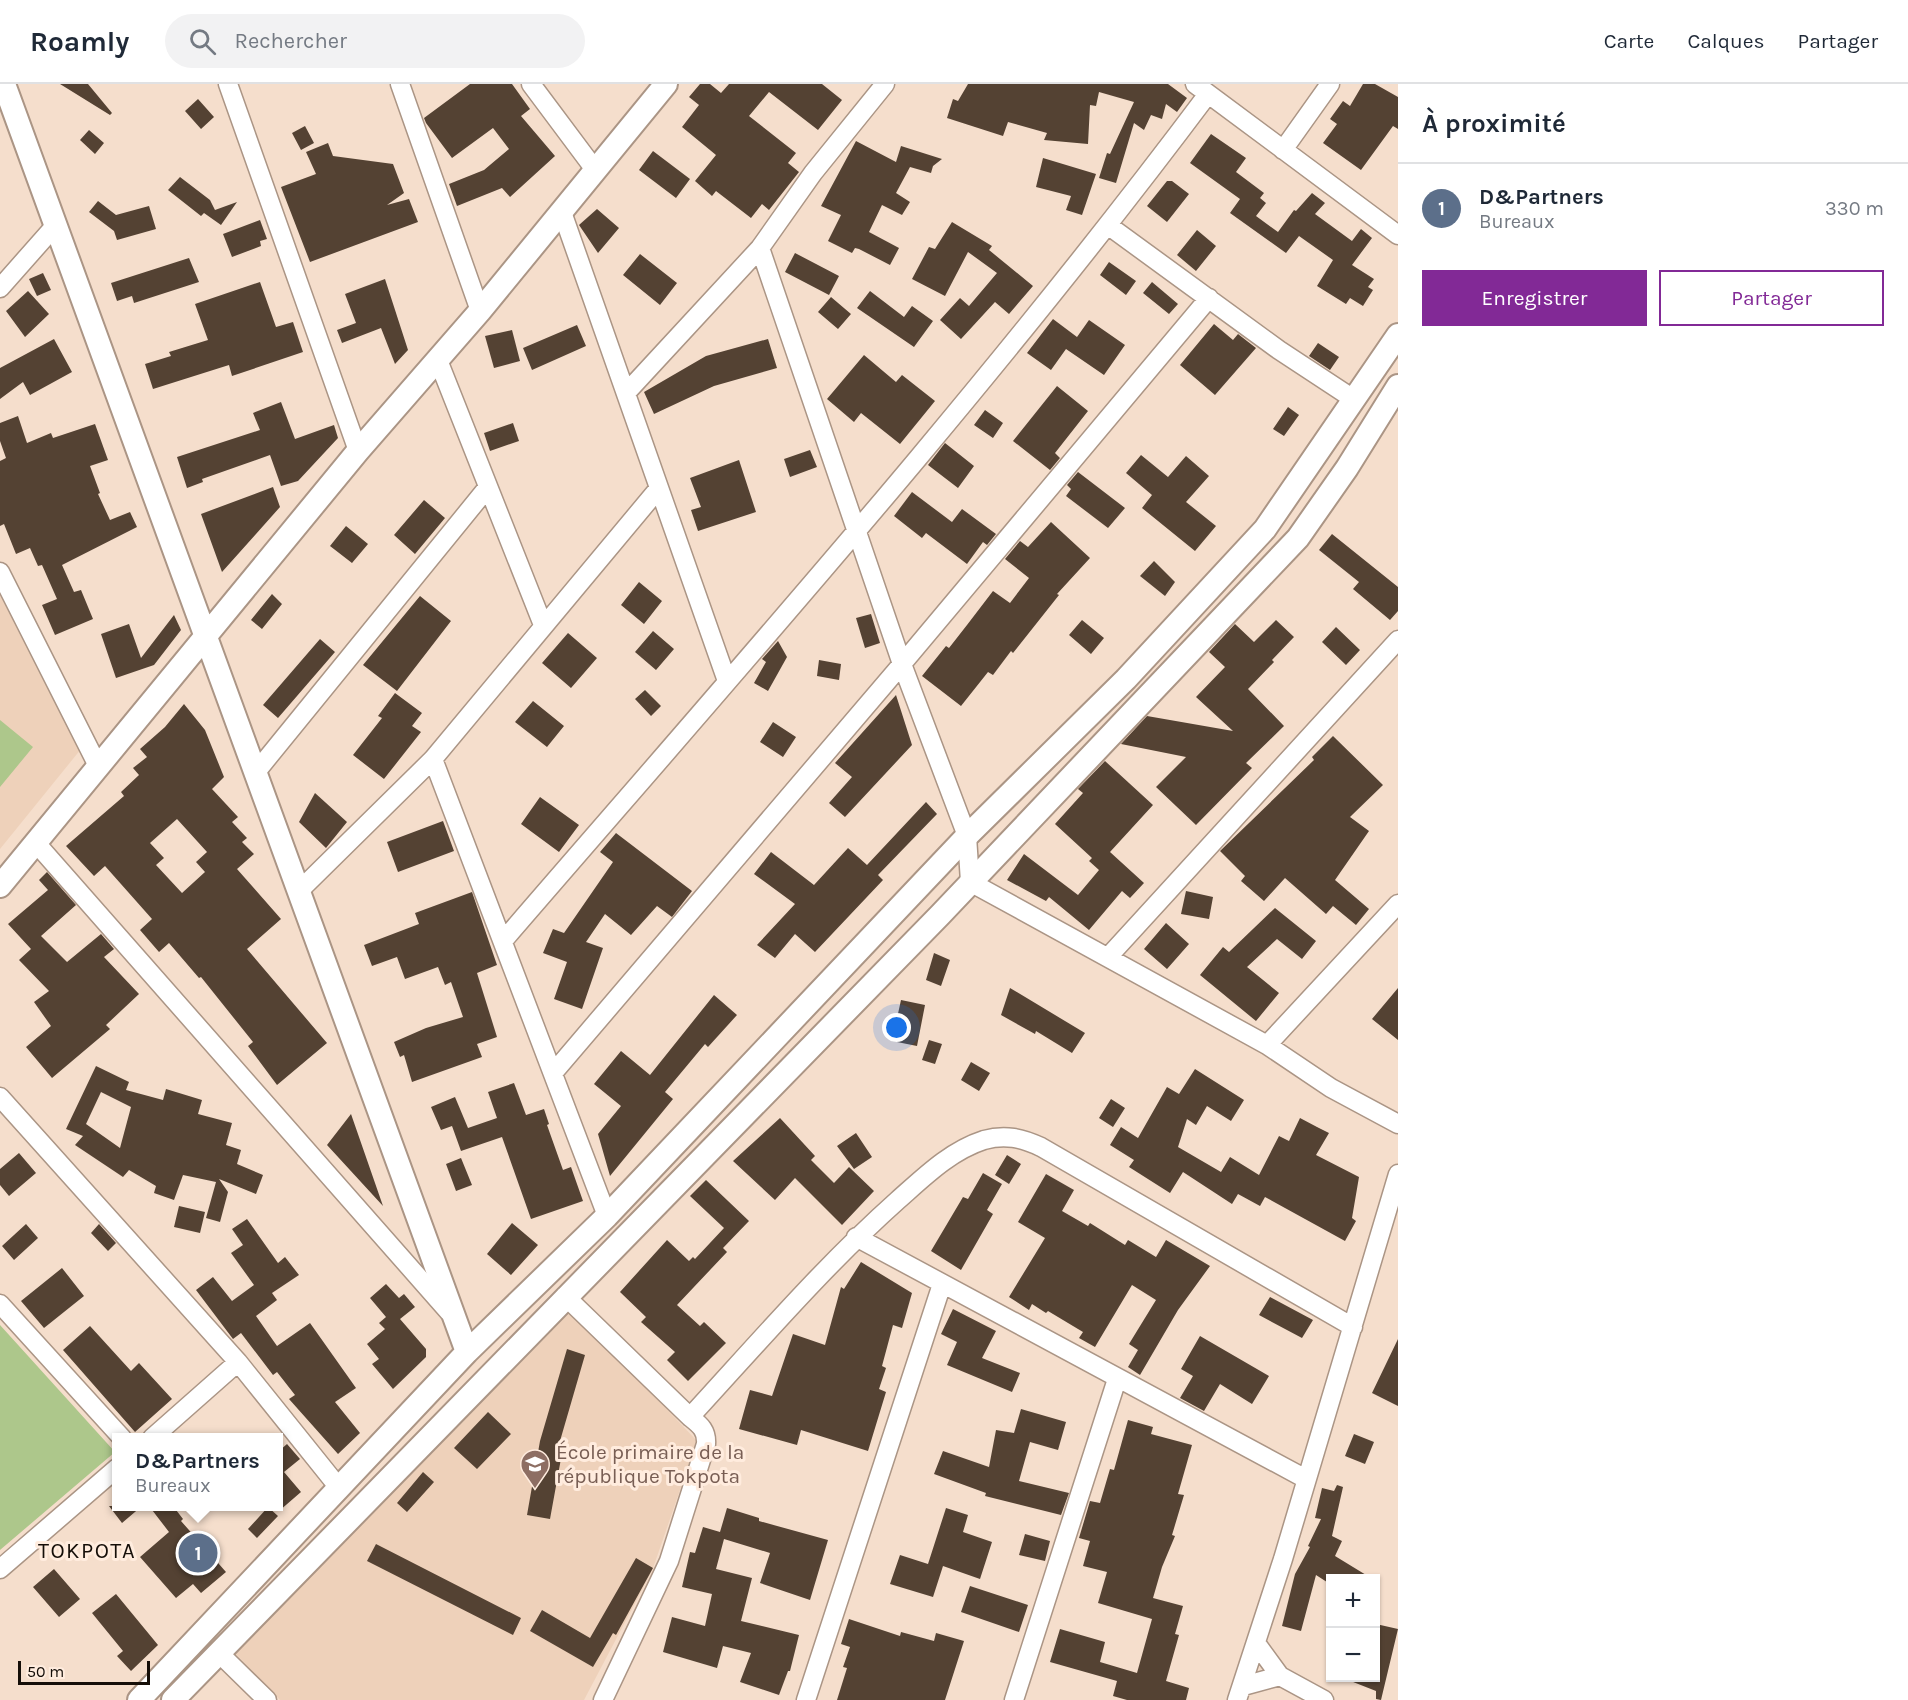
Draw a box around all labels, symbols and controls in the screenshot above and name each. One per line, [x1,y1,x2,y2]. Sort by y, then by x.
search box [165,14,585,68]
text: Roamly [30,25,129,58]
icon: search [186,25,219,58]
text: Rechercher [234,28,347,54]
text: Carte [1604,29,1654,53]
text: Calques [1687,29,1765,53]
text: Partager [1798,29,1878,53]
text: À proximité [1422,108,1566,139]
text: D&Partners [1479,184,1604,210]
text: 1 [1438,197,1445,220]
text: 330 m [1825,197,1884,220]
text: Bureaux [1479,210,1554,233]
button: Enregistrer [1422,270,1647,326]
button: Partager [1659,270,1884,326]
your location [882,1013,911,1042]
popup [112,1433,283,1511]
place label: École primaire de la république Tokpota [556,1440,744,1488]
text: D&Partners [135,1448,260,1474]
school or university icon: École primaire de la république Tokpota [519,1448,551,1490]
text: Bureaux [135,1474,210,1497]
pin: 1 [178,1530,218,1576]
district label: TOKPOTA [38,1538,136,1564]
map controls [1326,1574,1380,1682]
button: + [1326,1574,1380,1628]
button: − [1326,1628,1380,1682]
scale bar [18,1658,150,1686]
text: 50 m [27,1662,64,1681]

